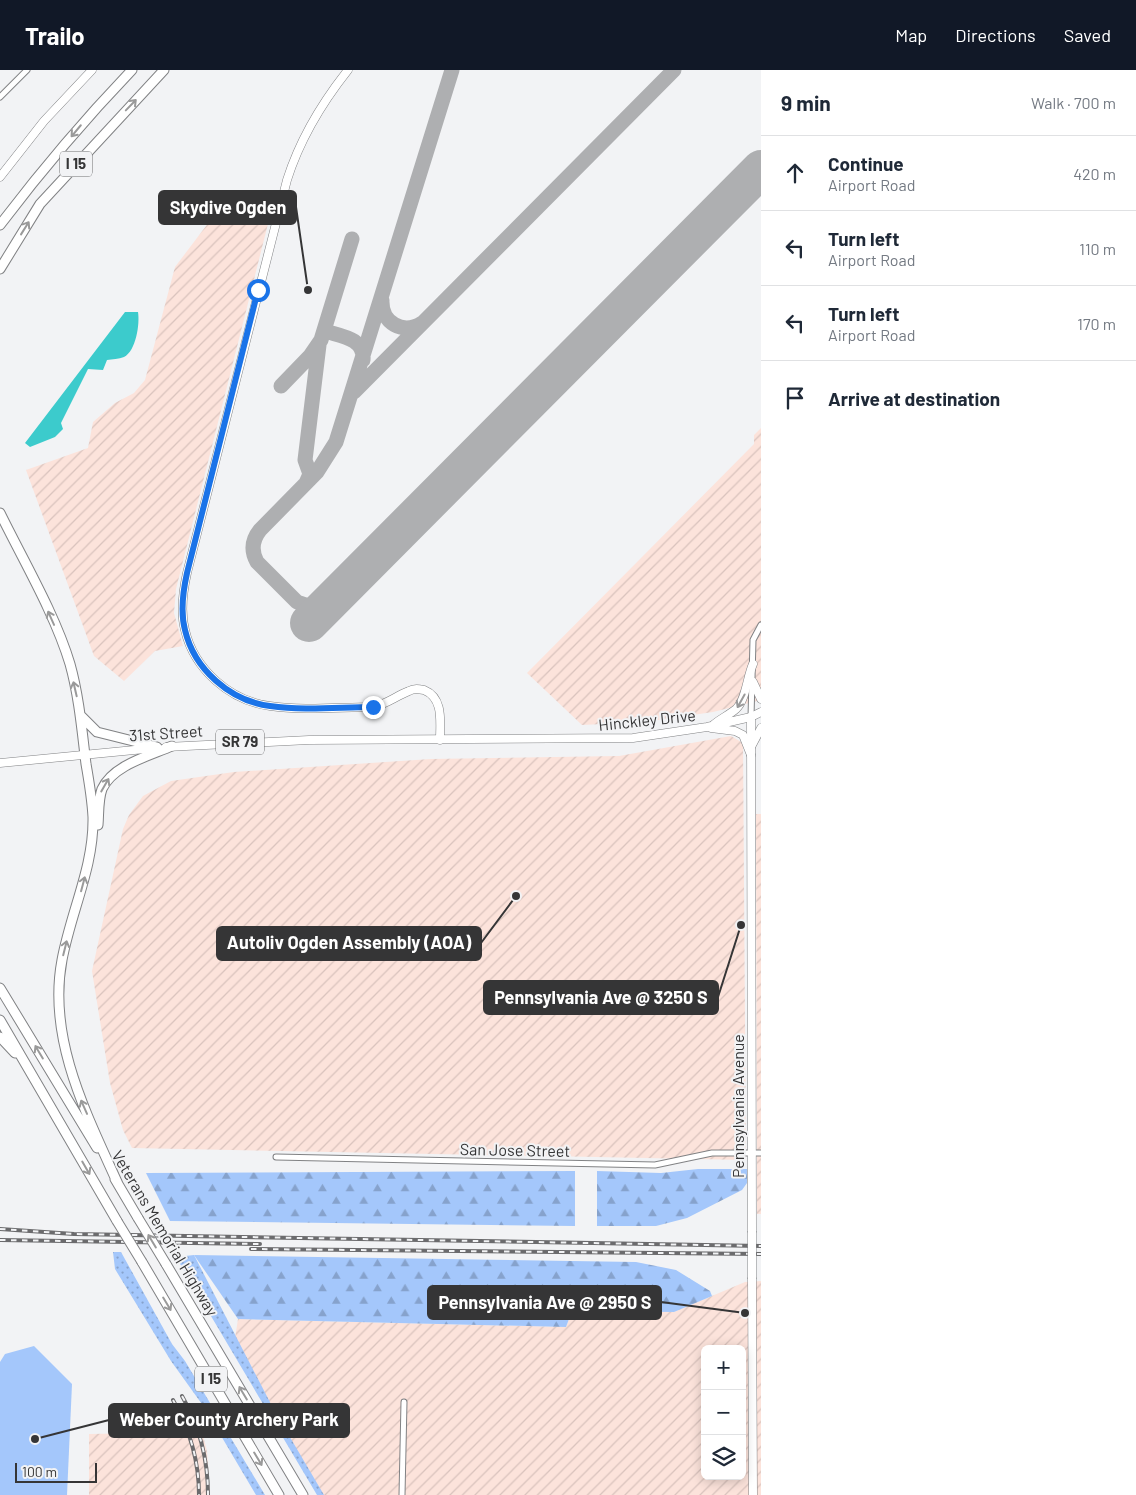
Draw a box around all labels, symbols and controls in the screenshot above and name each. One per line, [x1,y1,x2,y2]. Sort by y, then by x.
text: Trailo [25,21,85,50]
text: Map [895,24,927,46]
text: Directions [955,24,1036,46]
text: Saved [1064,24,1111,46]
text: 9 min [781,90,831,115]
text: Walk · 700 m [1031,93,1116,112]
one-way arrow [125,98,137,111]
one-way arrow [70,125,81,138]
road number: I 15 [60,152,92,176]
text: Continue [828,152,904,175]
icon: ahead [781,159,809,187]
text: 420 m [1073,164,1116,183]
text: Airport Road [828,175,916,194]
callout: Skydive Ogden [159,191,296,224]
text: Skydive Ogden [170,196,286,218]
one-way arrow [21,221,31,235]
text: Turn left [828,227,899,250]
icon: left [781,234,809,262]
text: 110 m [1079,239,1116,258]
text: Airport Road [828,250,916,269]
route start [247,279,270,302]
text: Turn left [828,302,899,325]
icon: left [781,309,809,337]
text: 170 m [1077,314,1116,333]
text: Airport Road [828,325,916,344]
icon: arrive [781,384,809,412]
text: Arrive at destination [828,387,1000,410]
one-way arrow [45,611,55,626]
one-way arrow [70,681,79,697]
one-way arrow [735,693,745,707]
route end [362,696,385,719]
street label: Hinckley Drive [597,705,696,734]
street label: 31st Street [128,720,204,745]
road number: SR 79 [216,730,264,754]
one-way arrow [101,779,111,793]
one-way arrow [79,877,88,893]
callout: Autoliv Ogden Assembly (AOA) [217,927,481,960]
text: Autoliv Ogden Assembly (AOA) [227,931,472,953]
one-way arrow [60,941,70,957]
callout: Pennsylvania Ave @ 3250 S [484,981,718,1014]
text: Pennsylvania Ave @ 3250 S [494,986,708,1008]
street label: Pennsylvania Avenue [728,1034,747,1178]
one-way arrow [33,1045,44,1059]
one-way arrow [78,1100,88,1115]
street label: San Jose Street [460,1139,570,1160]
street label: Veterans Memorial Highway [108,1146,223,1320]
one-way arrow [82,1161,92,1175]
one-way arrow [147,1235,157,1249]
callout: Pennsylvania Ave @ 2950 S [428,1286,661,1319]
text: Pennsylvania Ave @ 2950 S [438,1291,652,1313]
one-way arrow [162,1297,172,1311]
map controls [701,1345,746,1480]
button: + [701,1345,746,1390]
road number: I 15 [195,1366,227,1392]
one-way arrow [237,1386,247,1400]
button: − [701,1390,746,1435]
callout: Weber County Archery Park [109,1404,349,1437]
text: Weber County Archery Park [119,1408,339,1430]
button: layers [701,1435,746,1480]
one-way arrow [254,1452,264,1466]
scale bar [15,1460,98,1483]
text: 100 m [22,1463,57,1480]

